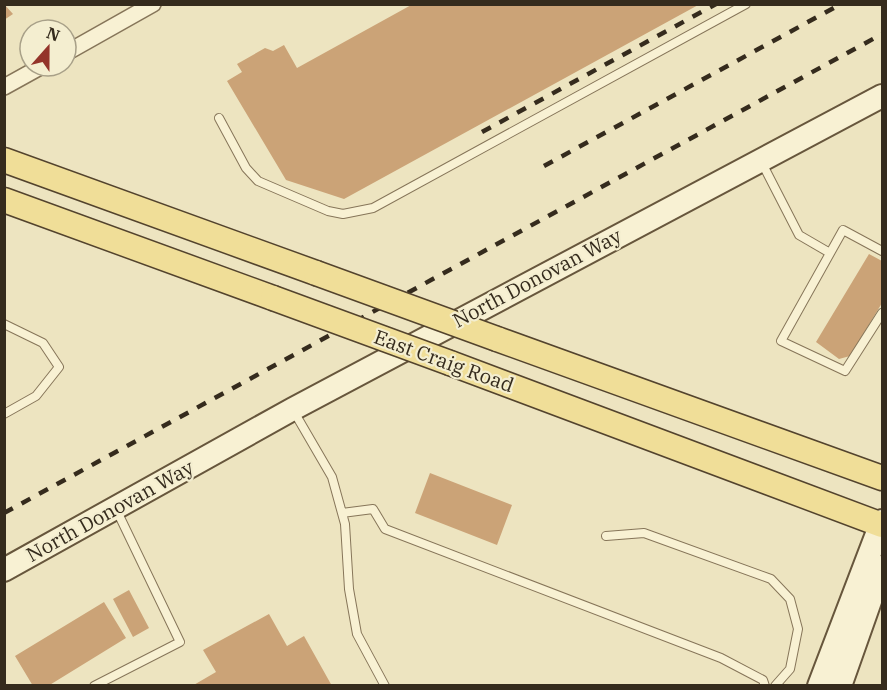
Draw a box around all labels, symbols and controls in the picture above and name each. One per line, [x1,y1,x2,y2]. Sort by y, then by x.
north arrow [18,18,78,78]
text: N [44,22,63,46]
street label: North Donovan Way [448,221,626,334]
street label: East Craig Road [370,323,518,398]
street label: North Donovan Way [21,453,199,568]

